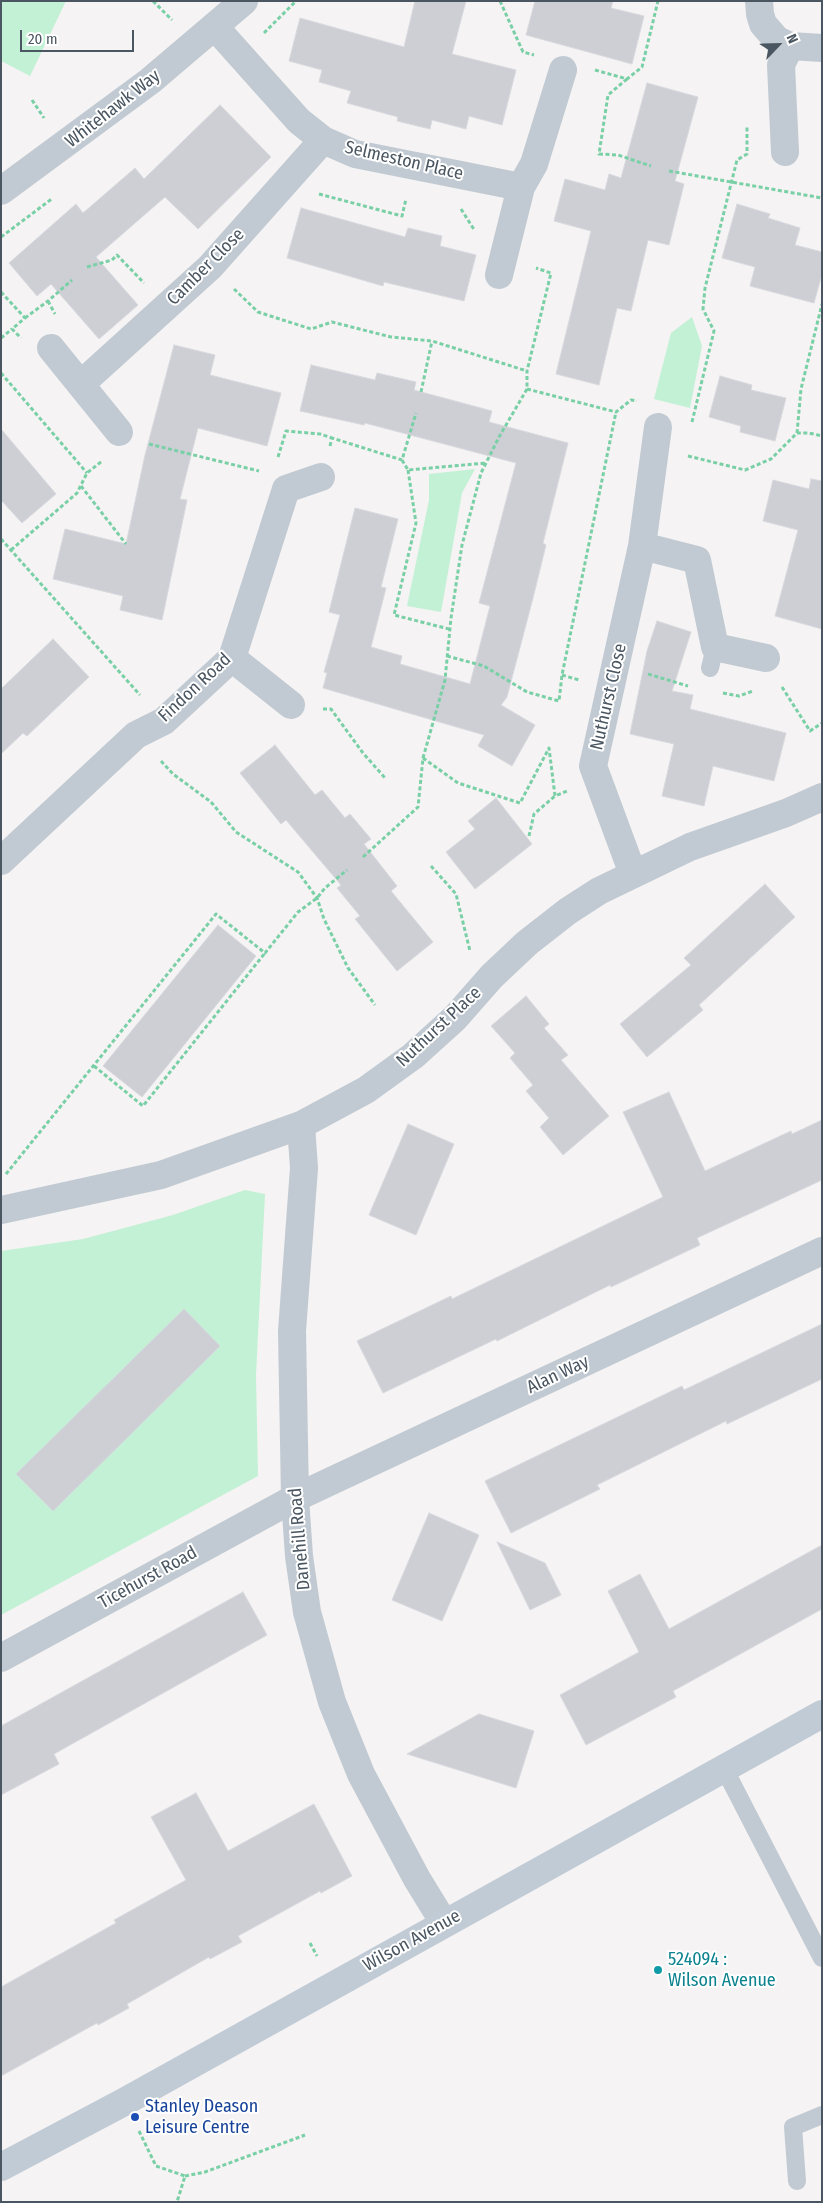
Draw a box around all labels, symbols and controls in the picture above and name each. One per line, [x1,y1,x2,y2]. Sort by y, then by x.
scale bar [22,20,136,52]
north arrow [753,20,803,70]
text: 20 m [28,30,58,48]
text: N [783,31,802,46]
street label: Whitehawk Way [61,65,165,153]
street label: Selmeston Place [343,137,465,185]
street label: Camber Close [163,224,249,310]
street label: Nuthurst Close [586,642,632,752]
street label: Findon Road [154,649,236,727]
street label: Nuthurst Place [392,982,486,1072]
street label: Alan Way [523,1351,593,1399]
street label: Danehill Road [285,1487,315,1591]
street label: Ticehurst Road [95,1542,201,1614]
street label: Wilson Avenue [360,1905,464,1977]
place label: 524094 : Wilson Avenue [668,1949,776,1992]
marker: 524094 : Wilson Avenue [652,1964,664,1976]
place label: Stanley Deason Leisure Centre [145,2096,258,2138]
marker: Stanley Deason Leisure Centre [129,2111,141,2123]

